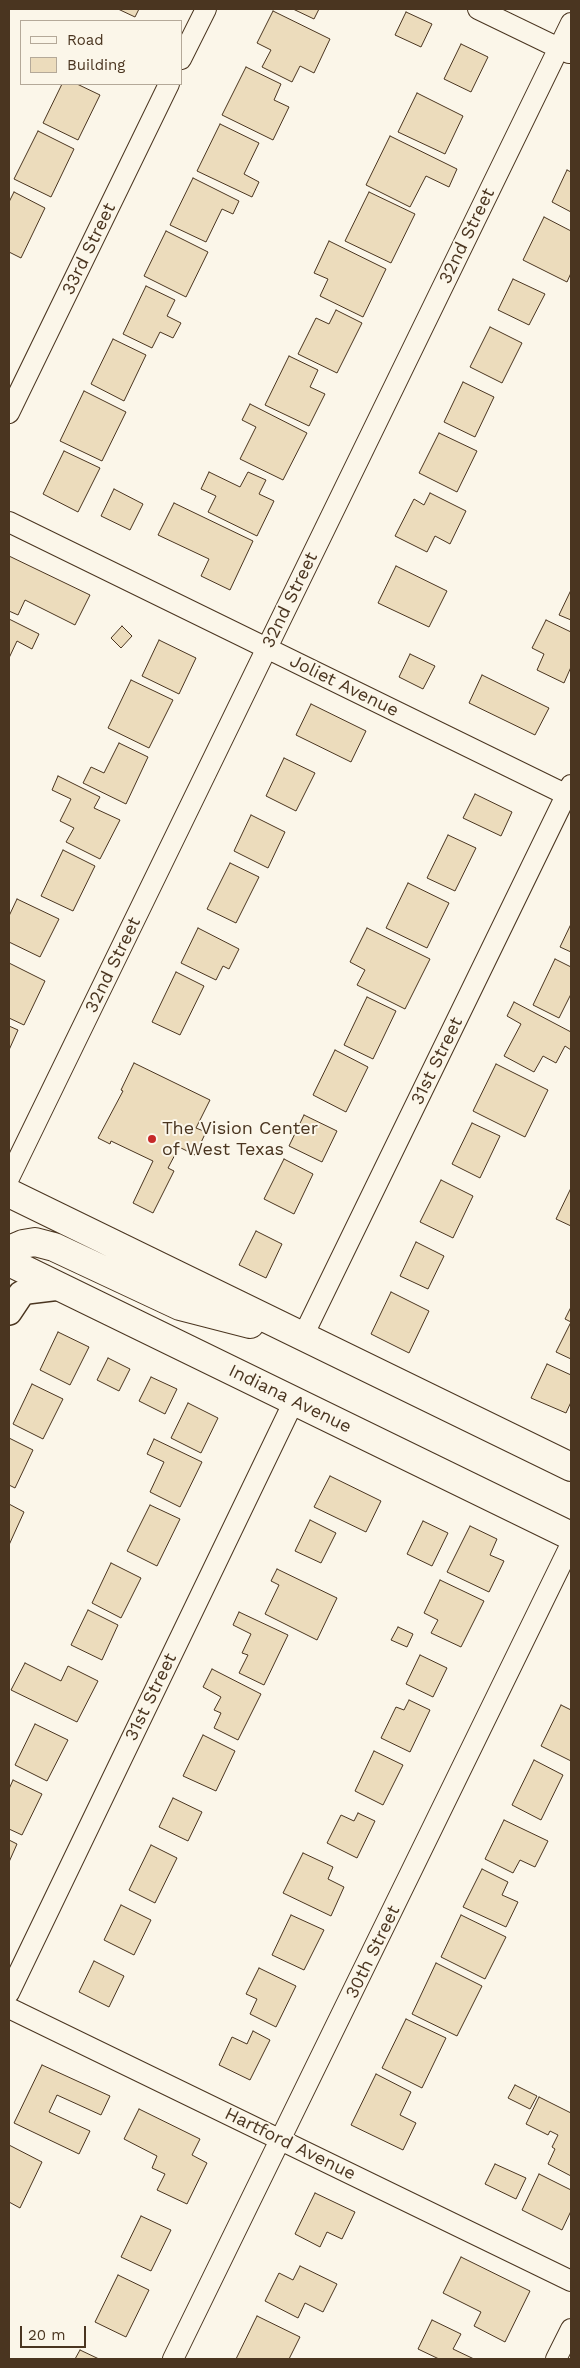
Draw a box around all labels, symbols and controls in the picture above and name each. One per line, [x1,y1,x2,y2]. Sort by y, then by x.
legend [20,20,182,85]
text: Road [67,31,104,49]
text: Building [67,56,125,74]
street label: 32nd Street [435,185,499,287]
street label: 33rd Street [57,199,121,299]
street label: 32nd Street [258,549,322,651]
street label: Joliet Avenue [286,650,402,722]
street label: 32nd Street [81,914,145,1016]
street label: 31st Street [407,1014,467,1108]
place label: The Vision Center of West Texas [162,1118,318,1160]
marker: The Vision Center of West Texas [146,1133,158,1145]
street label: Indiana Avenue [225,1360,355,1438]
street label: 31st Street [121,1650,181,1744]
street label: 30th Street [341,1902,405,2002]
street label: Hartford Avenue [221,2103,359,2185]
scale bar [22,2316,89,2348]
text: 20 m [28,2326,66,2344]

